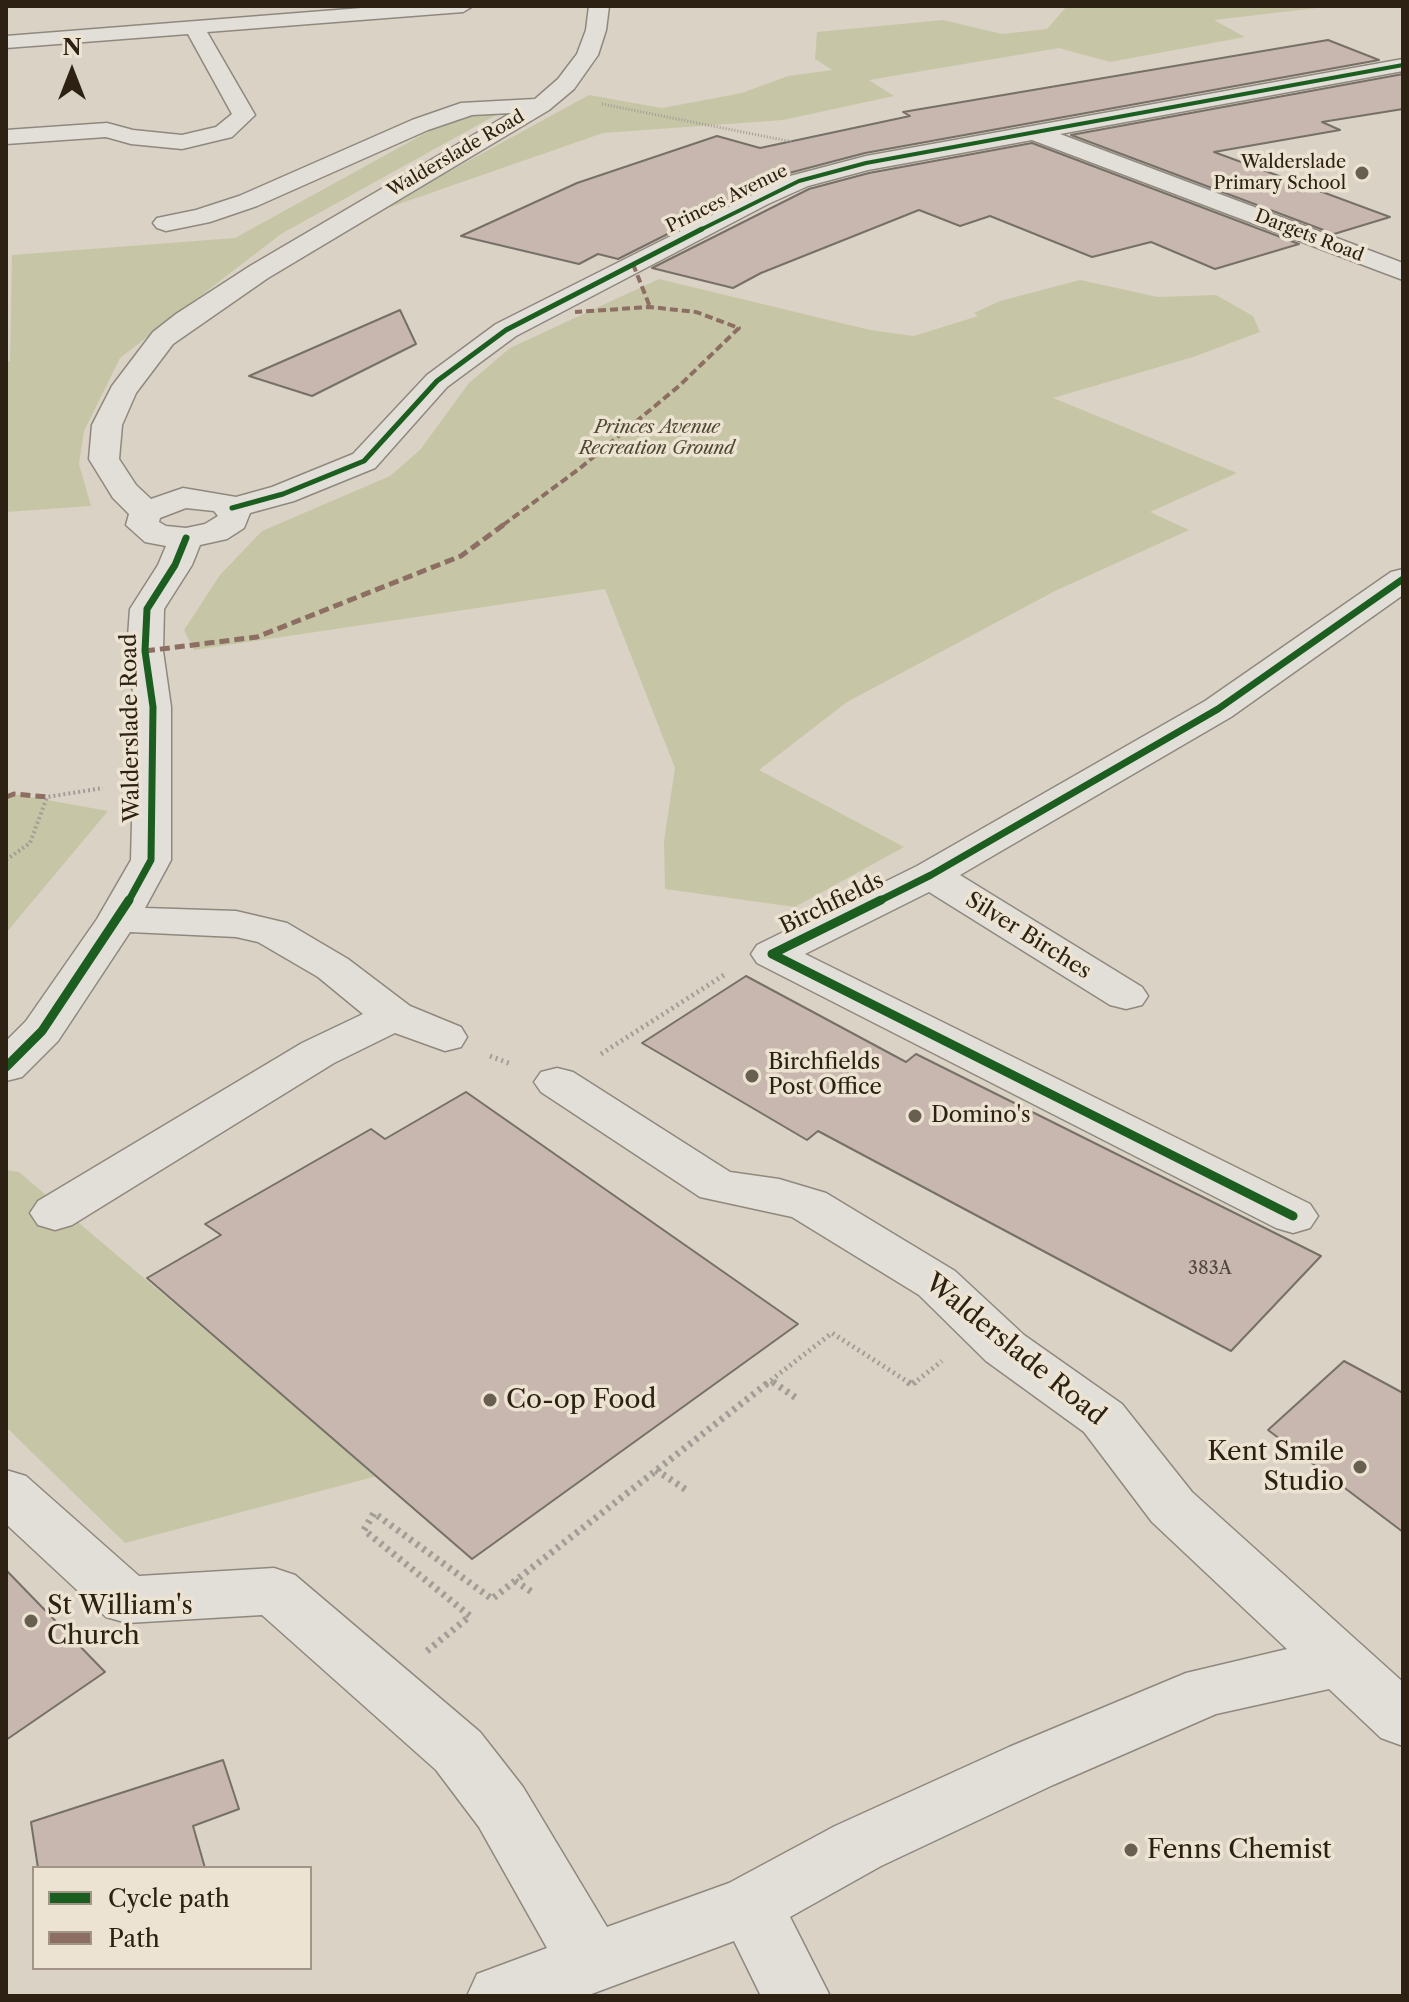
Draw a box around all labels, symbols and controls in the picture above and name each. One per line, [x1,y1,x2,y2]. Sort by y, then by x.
north arrow [32,32,112,112]
text: N [62,34,82,61]
street label: Walderslade Road [384,106,528,202]
place label: Walderslade Primary School [1213,152,1346,194]
street label: Princes Avenue [663,160,791,238]
marker: Walderslade Primary School [1353,164,1371,182]
street label: Dargets Road [1252,205,1366,267]
park label: Princes Avenue Recreation Ground [579,417,735,460]
street label: Walderslade Road [116,633,146,823]
street label: Birchfields [776,868,888,940]
street label: Silver Birches [960,887,1096,985]
place label: Birchfields Post Office [768,1050,882,1102]
marker: Birchfields Post Office [743,1067,761,1085]
place label: Domino's [931,1103,1031,1129]
marker: Domino's [906,1107,924,1125]
house number: 383A [1188,1258,1232,1280]
street label: Walderslade Road [918,1268,1112,1432]
place label: Co-op Food [506,1384,656,1416]
marker: Co-op Food [481,1391,499,1409]
place label: Kent Smile Studio [1208,1436,1344,1498]
marker: Kent Smile Studio [1351,1458,1369,1476]
place label: St William's Church [47,1590,193,1652]
marker: St William's Church [22,1612,40,1630]
place label: Fenns Chemist [1147,1834,1332,1866]
marker: Fenns Chemist [1122,1841,1140,1859]
legend [32,1866,312,1970]
text: Cycle path [108,1884,230,1913]
text: Path [108,1924,160,1953]

